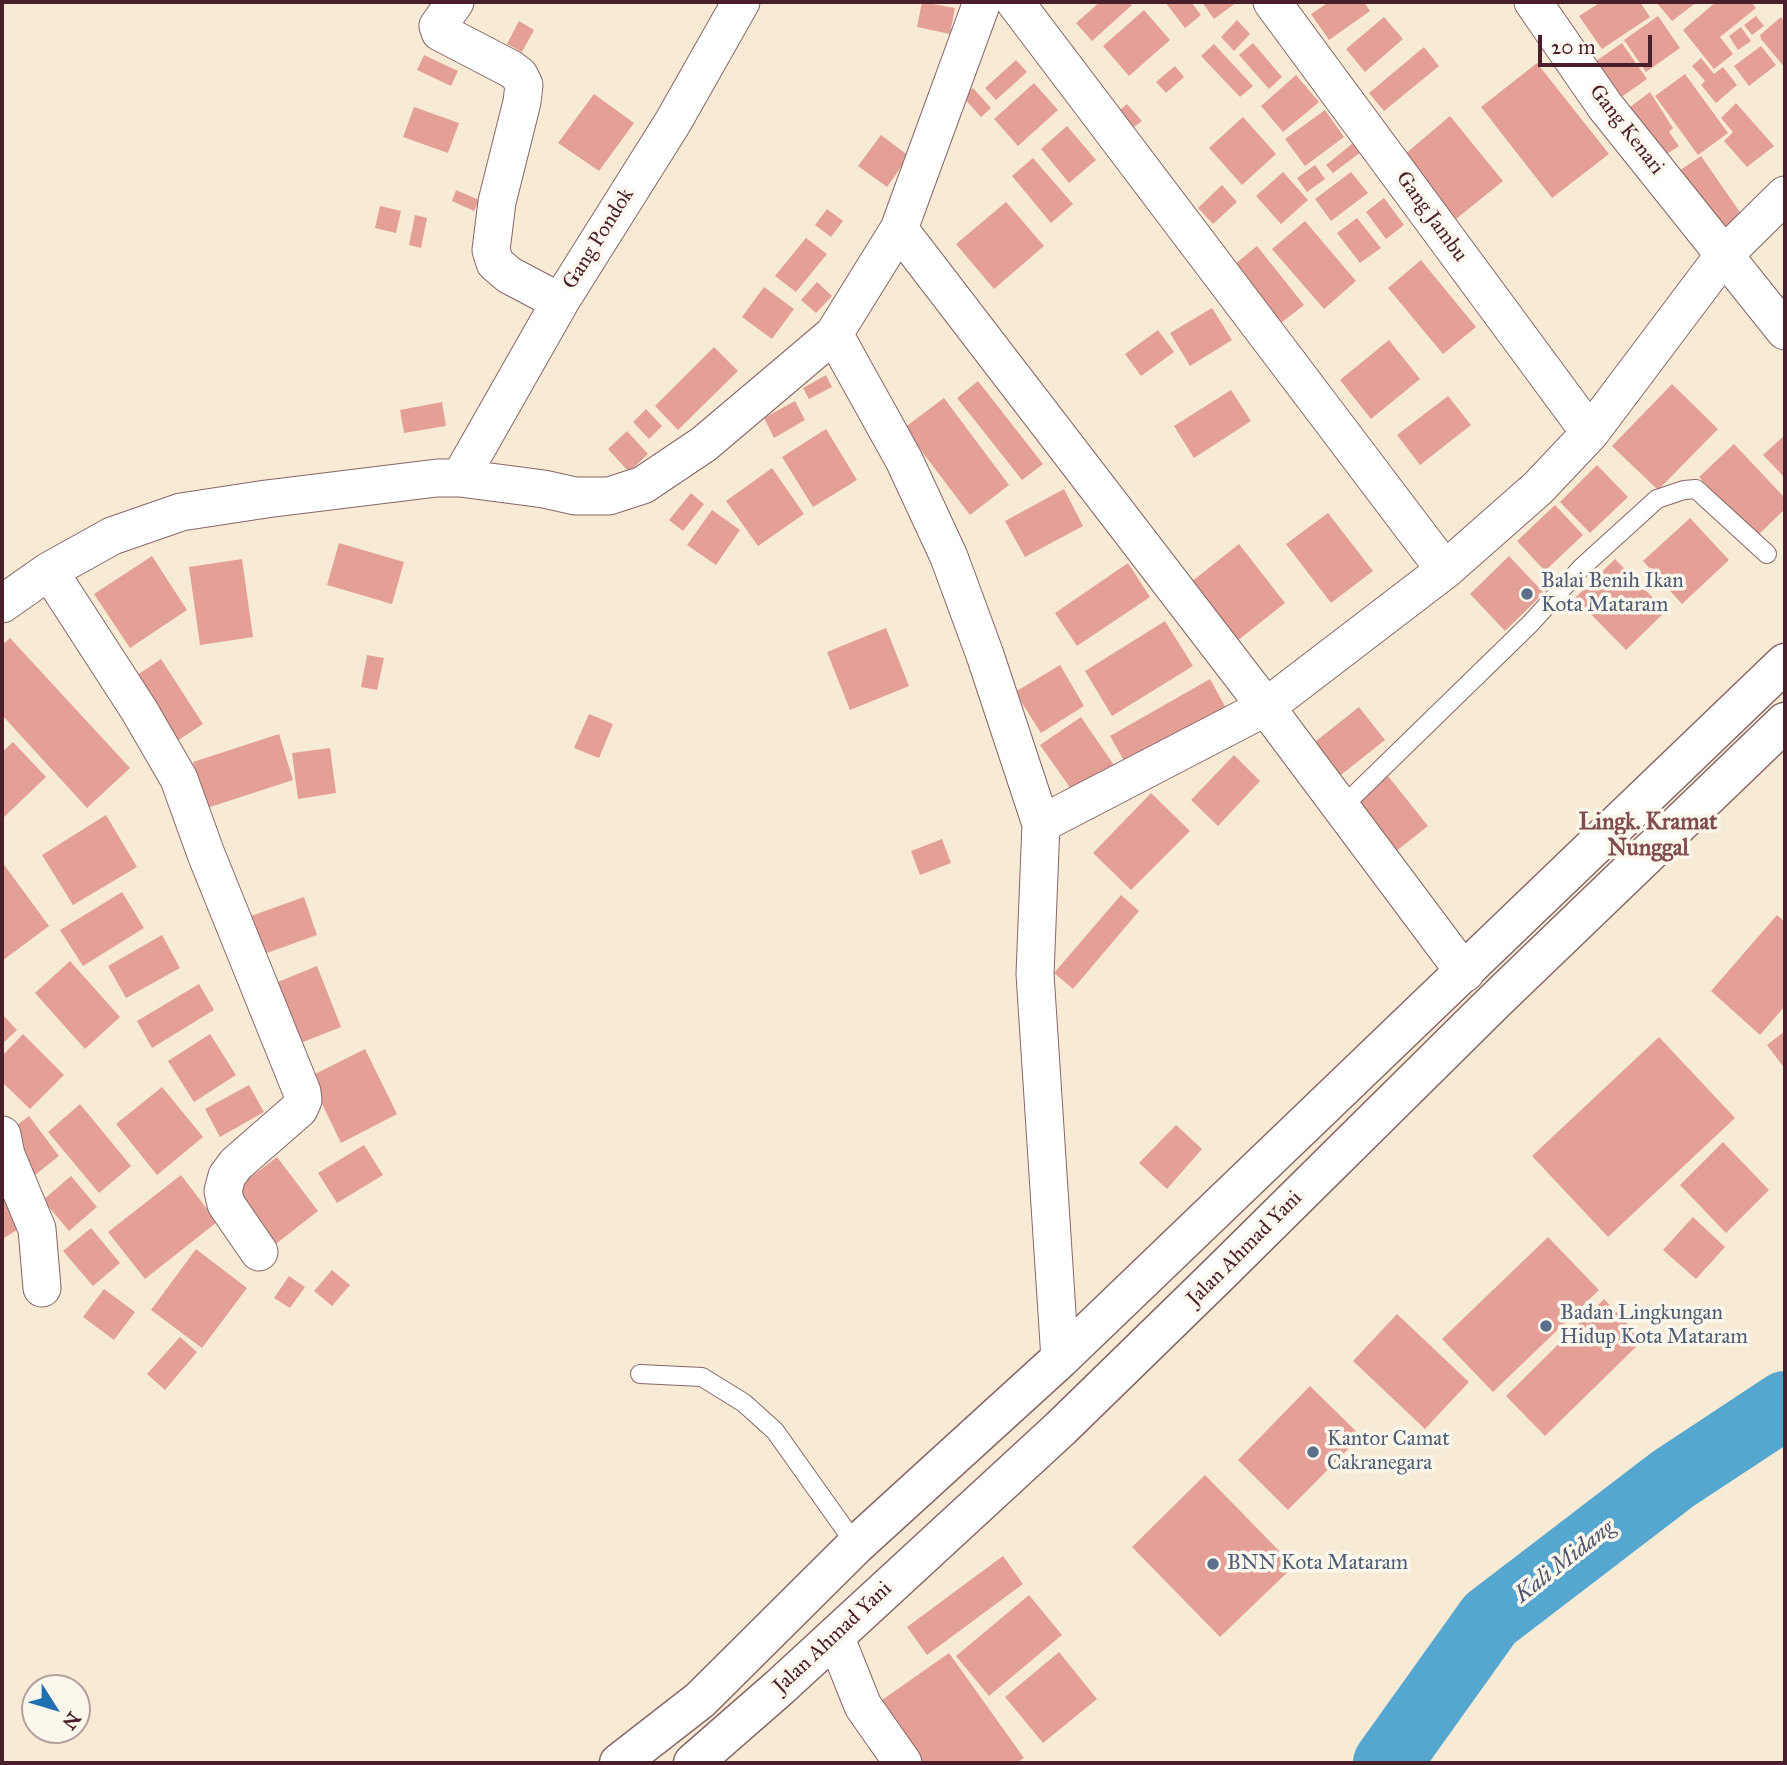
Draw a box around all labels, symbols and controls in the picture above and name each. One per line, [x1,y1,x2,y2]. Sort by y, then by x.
scale bar [1542,21,1656,65]
text: 20 m [1551,34,1596,60]
street label: Gang Kenari [1583,80,1669,180]
street label: Gang Jambu [1390,167,1472,267]
street label: Gang Pondok [558,184,640,294]
place label: Balai Benih Ikan Kota Mataram [1541,569,1684,619]
marker: Balai Benih Ikan Kota Mataram [1519,586,1535,602]
district label: Lingk. Kramat Nunggal [1579,809,1717,863]
street label: Jalan Ahmad Yani [1182,1186,1308,1312]
place label: Badan Lingkungan Hidup Kota Mataram [1560,1301,1748,1351]
marker: Badan Lingkungan Hidup Kota Mataram [1538,1318,1554,1334]
place label: Kantor Camat Cakranegara [1327,1427,1450,1477]
marker: Kantor Camat Cakranegara [1305,1444,1321,1460]
water label: Kali Midang [1510,1515,1620,1609]
place label: BNN Kota Mataram [1227,1551,1408,1577]
marker: BNN Kota Mataram [1205,1556,1221,1572]
street label: Jalan Ahmad Yani [769,1577,897,1699]
north arrow [21,1674,91,1744]
text: N [58,1707,86,1734]

